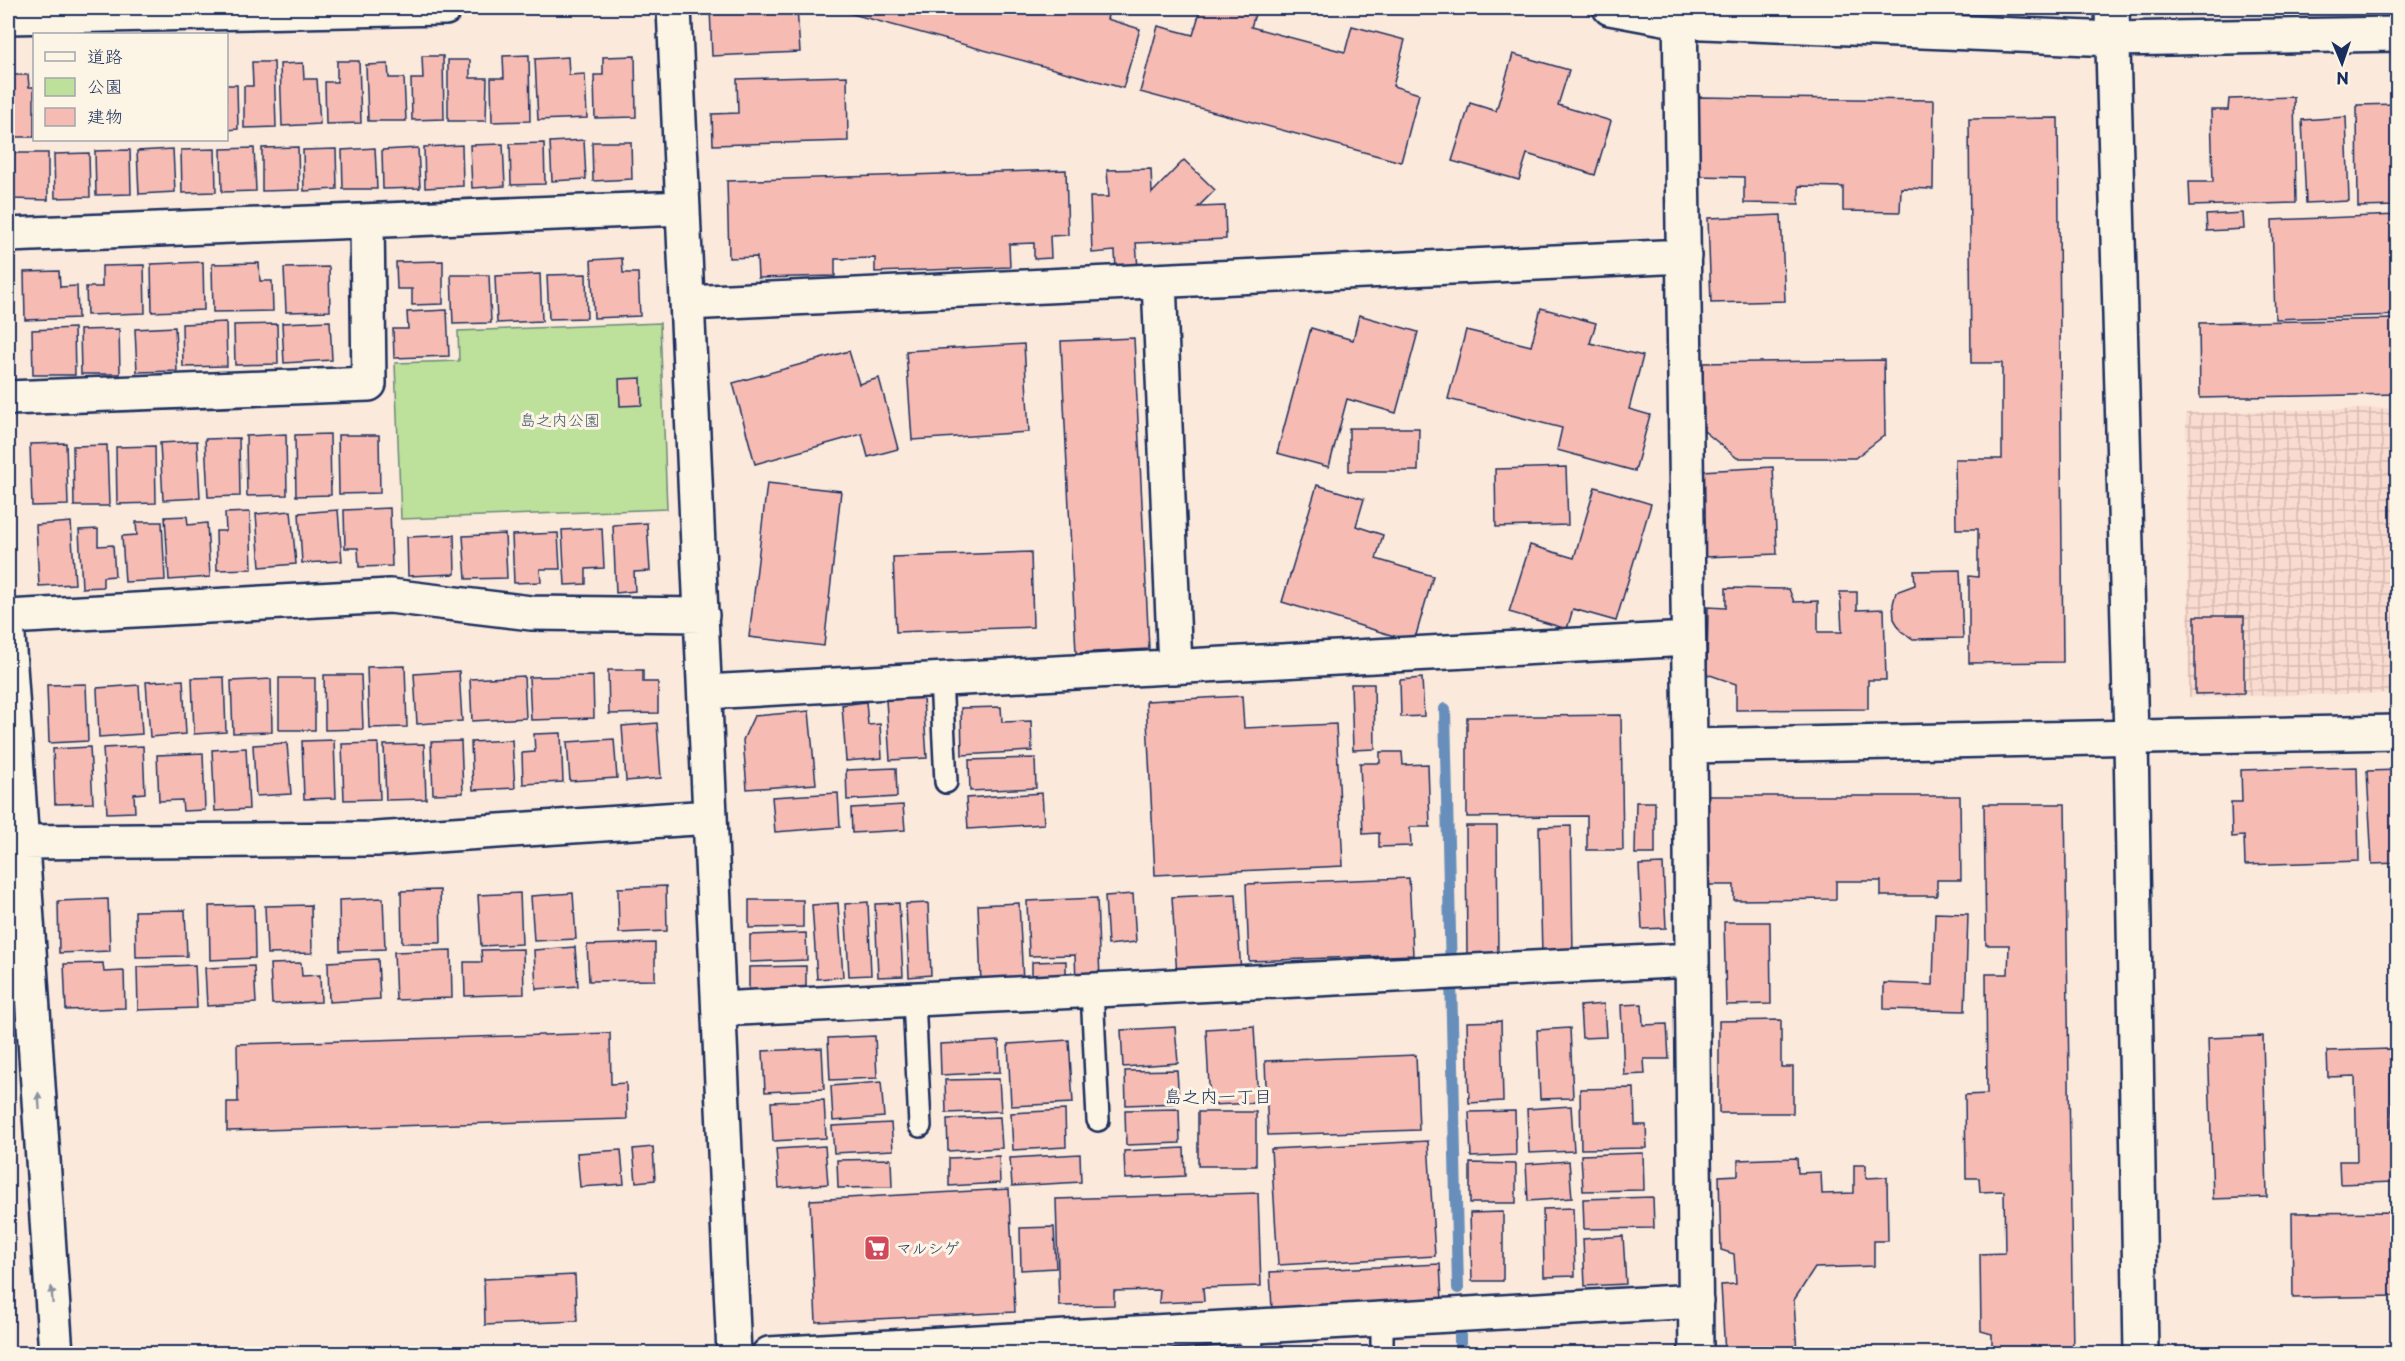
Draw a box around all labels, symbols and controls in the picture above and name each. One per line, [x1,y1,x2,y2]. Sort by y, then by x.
legend [33,33,228,141]
north arrow [2312,33,2372,93]
text: 道路 [87,42,123,69]
text: N [2336,67,2349,91]
text: 公園 [87,72,123,99]
text: 建物 [87,102,123,129]
park label: 島之内公園 [520,407,600,431]
district label: 島之内一丁目 [1164,1082,1272,1109]
one-way arrow [34,1091,43,1110]
supermarket icon: マルシゲ [862,1233,892,1263]
place label: マルシゲ [896,1235,960,1259]
one-way arrow [47,1286,57,1305]

